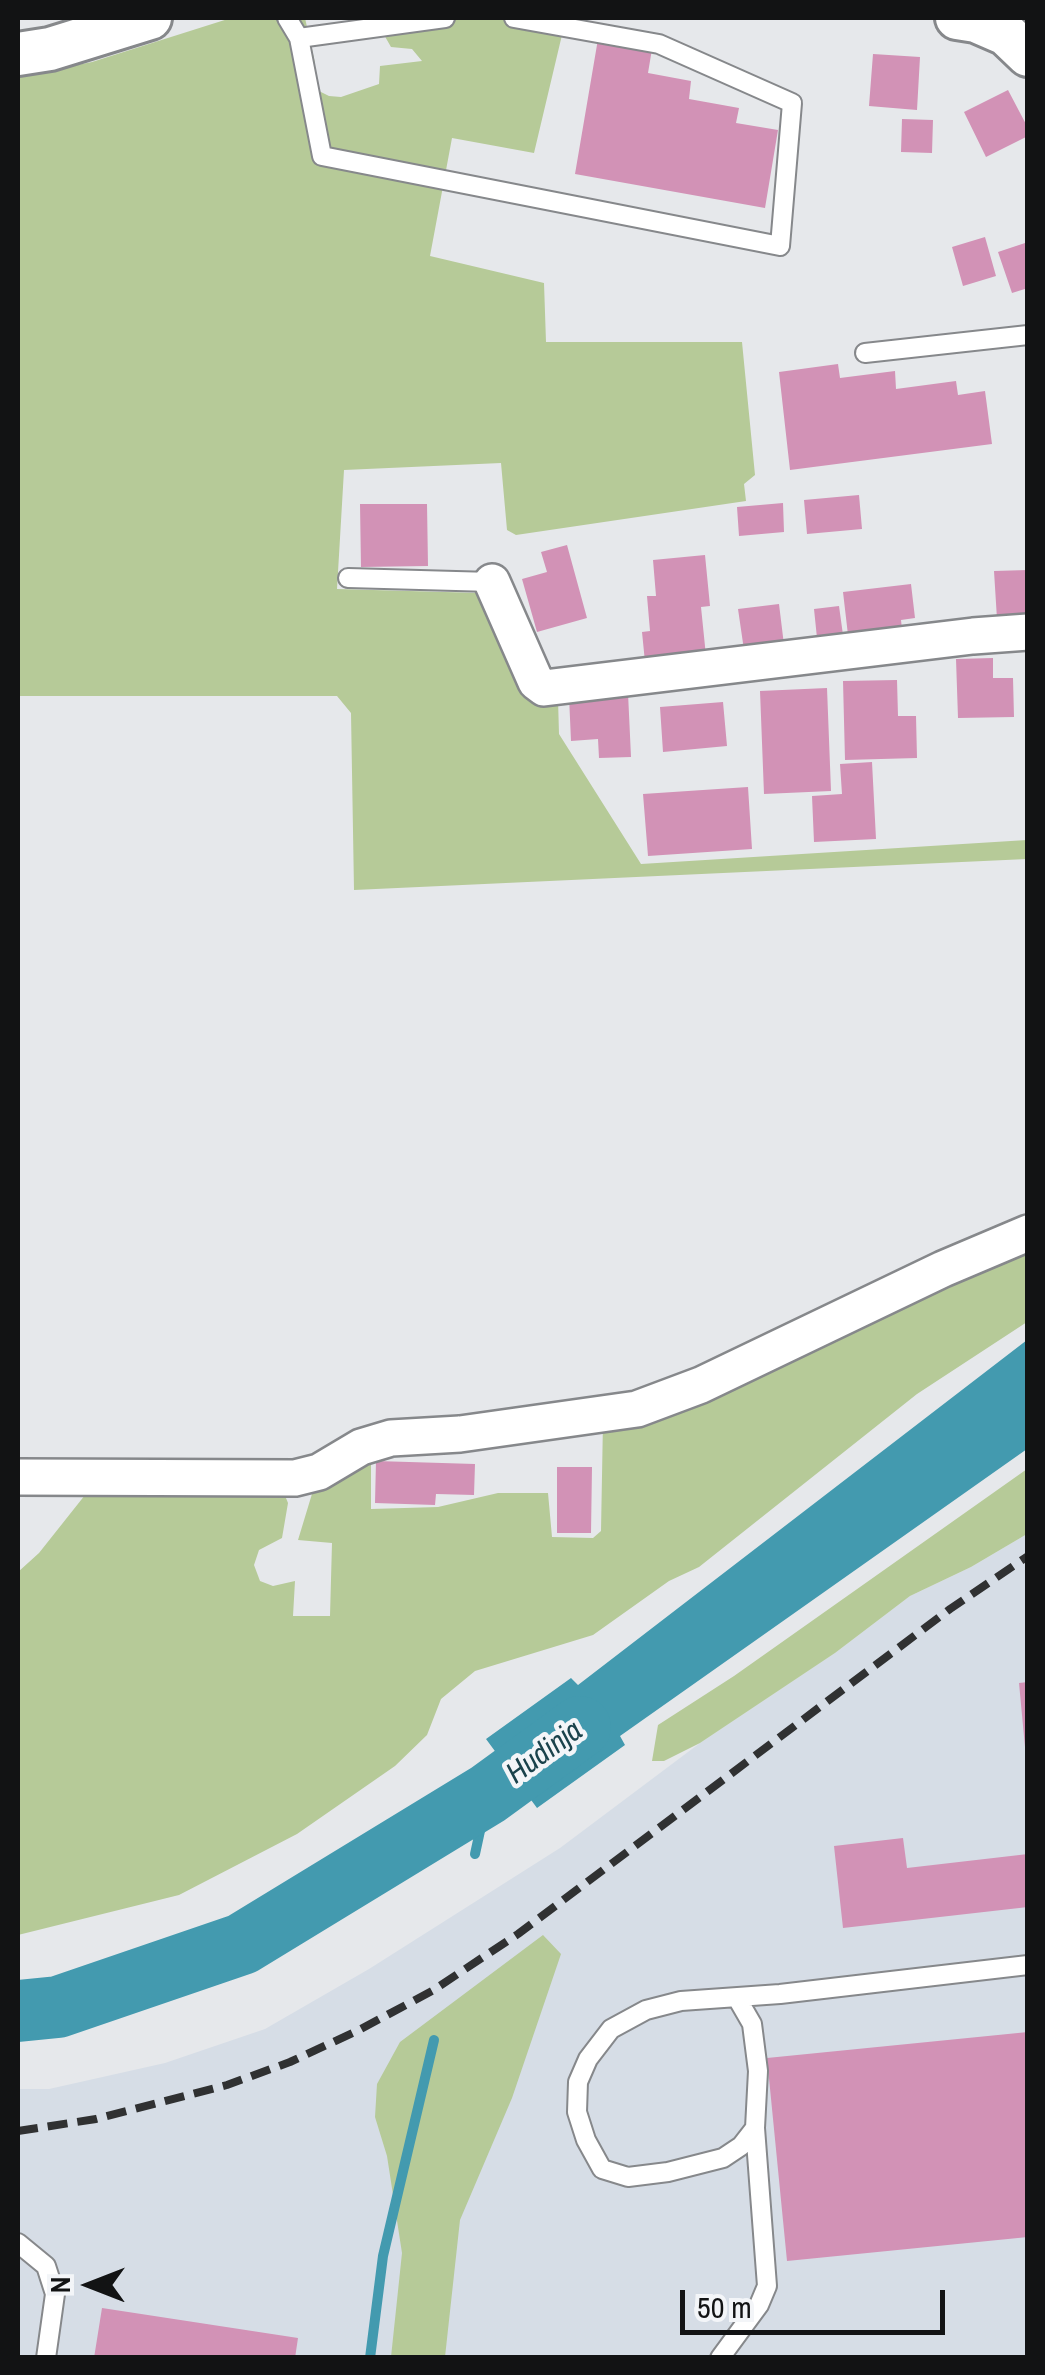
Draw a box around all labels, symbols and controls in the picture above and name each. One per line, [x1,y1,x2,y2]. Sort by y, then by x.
water label: Hudinja [500,1714,590,1792]
north arrow [40,2235,140,2335]
scale bar [685,2270,950,2332]
text: N [41,2277,79,2293]
text: 50 m [697,2287,752,2327]

